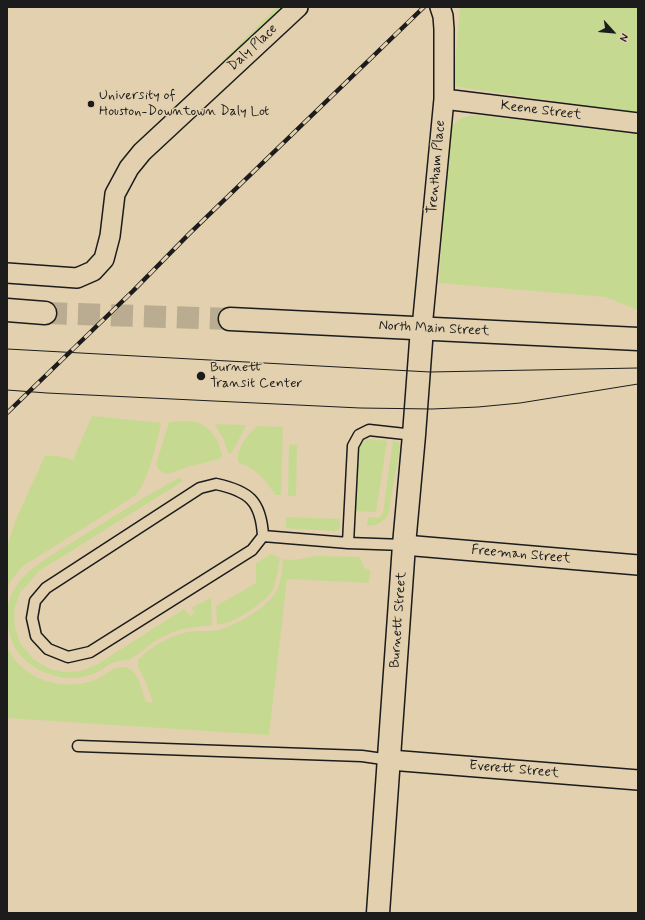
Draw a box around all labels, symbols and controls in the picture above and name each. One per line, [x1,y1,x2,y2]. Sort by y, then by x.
north arrow [593,12,633,52]
street label: Daly Place [225,21,281,75]
text: N [616,31,632,44]
place label: University of Houston-Downtown Daly Lot [99,88,269,120]
street label: Keene Street [500,98,582,124]
marker: University of Houston-Downtown Daly Lot [86,99,96,109]
street label: Trentham Place [425,120,449,214]
street label: North Main Street [378,318,490,340]
place label: Burnett Transit Center [210,360,303,392]
marker: Burnett Transit Center [195,370,207,382]
street label: Freeman Street [470,542,572,568]
street label: Burnett Street [387,571,411,669]
street label: Everett Street [468,758,560,782]

